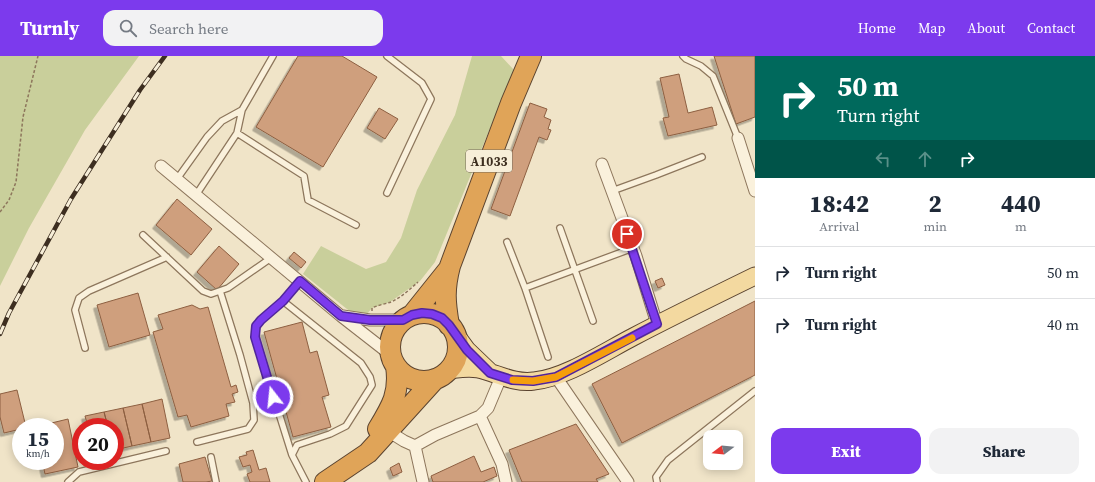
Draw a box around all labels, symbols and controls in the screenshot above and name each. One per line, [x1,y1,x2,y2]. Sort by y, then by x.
search box [103,10,383,46]
text: Turnly [20,15,79,41]
icon: search [117,17,139,39]
text: Search here [149,18,228,39]
text: Home [858,18,896,38]
text: Map [918,18,945,38]
text: About [967,18,1005,38]
text: Contact [1027,18,1075,38]
text: 50 m [837,67,899,105]
icon: right [771,72,823,124]
text: Turn right [837,103,919,128]
icon: left [872,148,894,170]
icon: ahead [914,148,936,170]
icon: right [956,148,978,170]
road number: A1033 [466,150,512,172]
text: 18:42 [809,187,869,220]
text: 2 [929,187,942,220]
text: 440 [1001,187,1041,220]
pin [610,217,644,251]
text: Arrival [819,218,859,235]
text: min [923,218,947,235]
text: m [1015,218,1027,235]
icon: arrive [616,223,638,245]
icon: right [771,262,793,284]
text: Turn right [805,262,877,283]
text: 50 m [1047,262,1079,283]
icon: right [771,314,793,336]
text: Turn right [805,314,877,335]
text: 40 m [1047,314,1079,335]
position arrow [252,376,294,418]
speed limit sign: 20 [72,418,124,470]
text: 15 [27,425,49,453]
button: Exit [771,428,921,474]
button: Share [929,428,1079,474]
north arrow [703,430,743,470]
map controls [703,430,743,470]
text: km/h [26,447,50,460]

